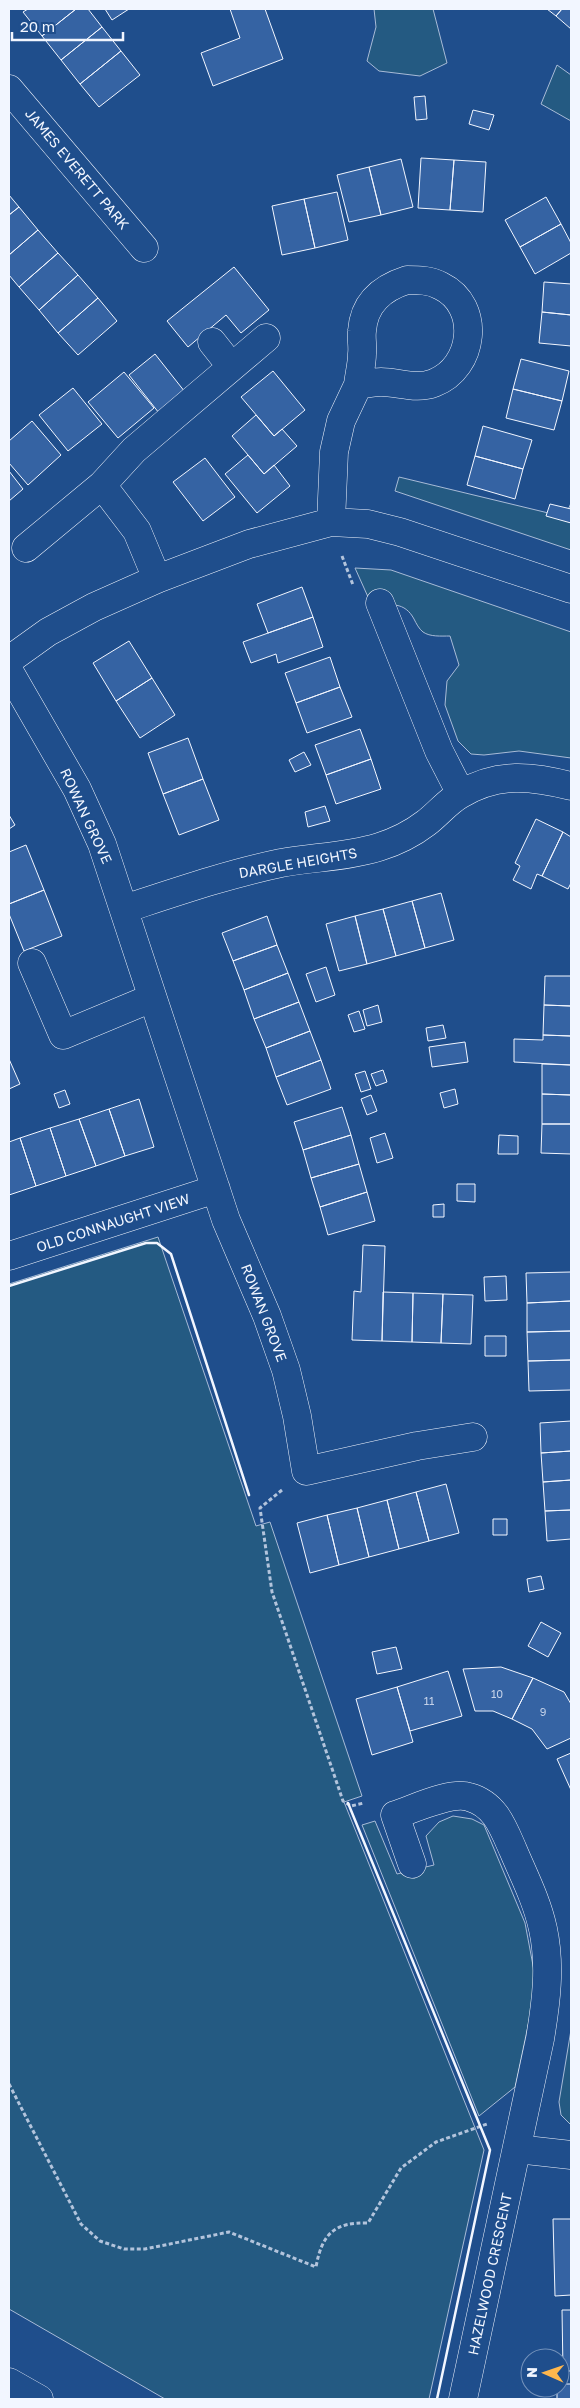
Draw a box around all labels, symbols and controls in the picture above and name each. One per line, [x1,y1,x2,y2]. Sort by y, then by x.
scale bar [12,10,124,42]
text: 20 m [20,17,55,35]
street label: JAMES EVERETT PARK [22,105,133,233]
street label: ROWAN GROVE [57,765,116,866]
street label: DARGLE HEIGHTS [237,844,358,881]
street label: OLD CONNAUGHT VIEW [34,1189,192,1255]
street label: ROWAN GROVE [238,1262,291,1364]
house number: 10 [491,1687,503,1700]
house number: 11 [424,1694,434,1707]
house number: 9 [540,1705,546,1718]
street label: HAZELWOOD CRESCENT [464,2191,515,2357]
north arrow [520,2348,570,2398]
text: N [523,2367,540,2378]

